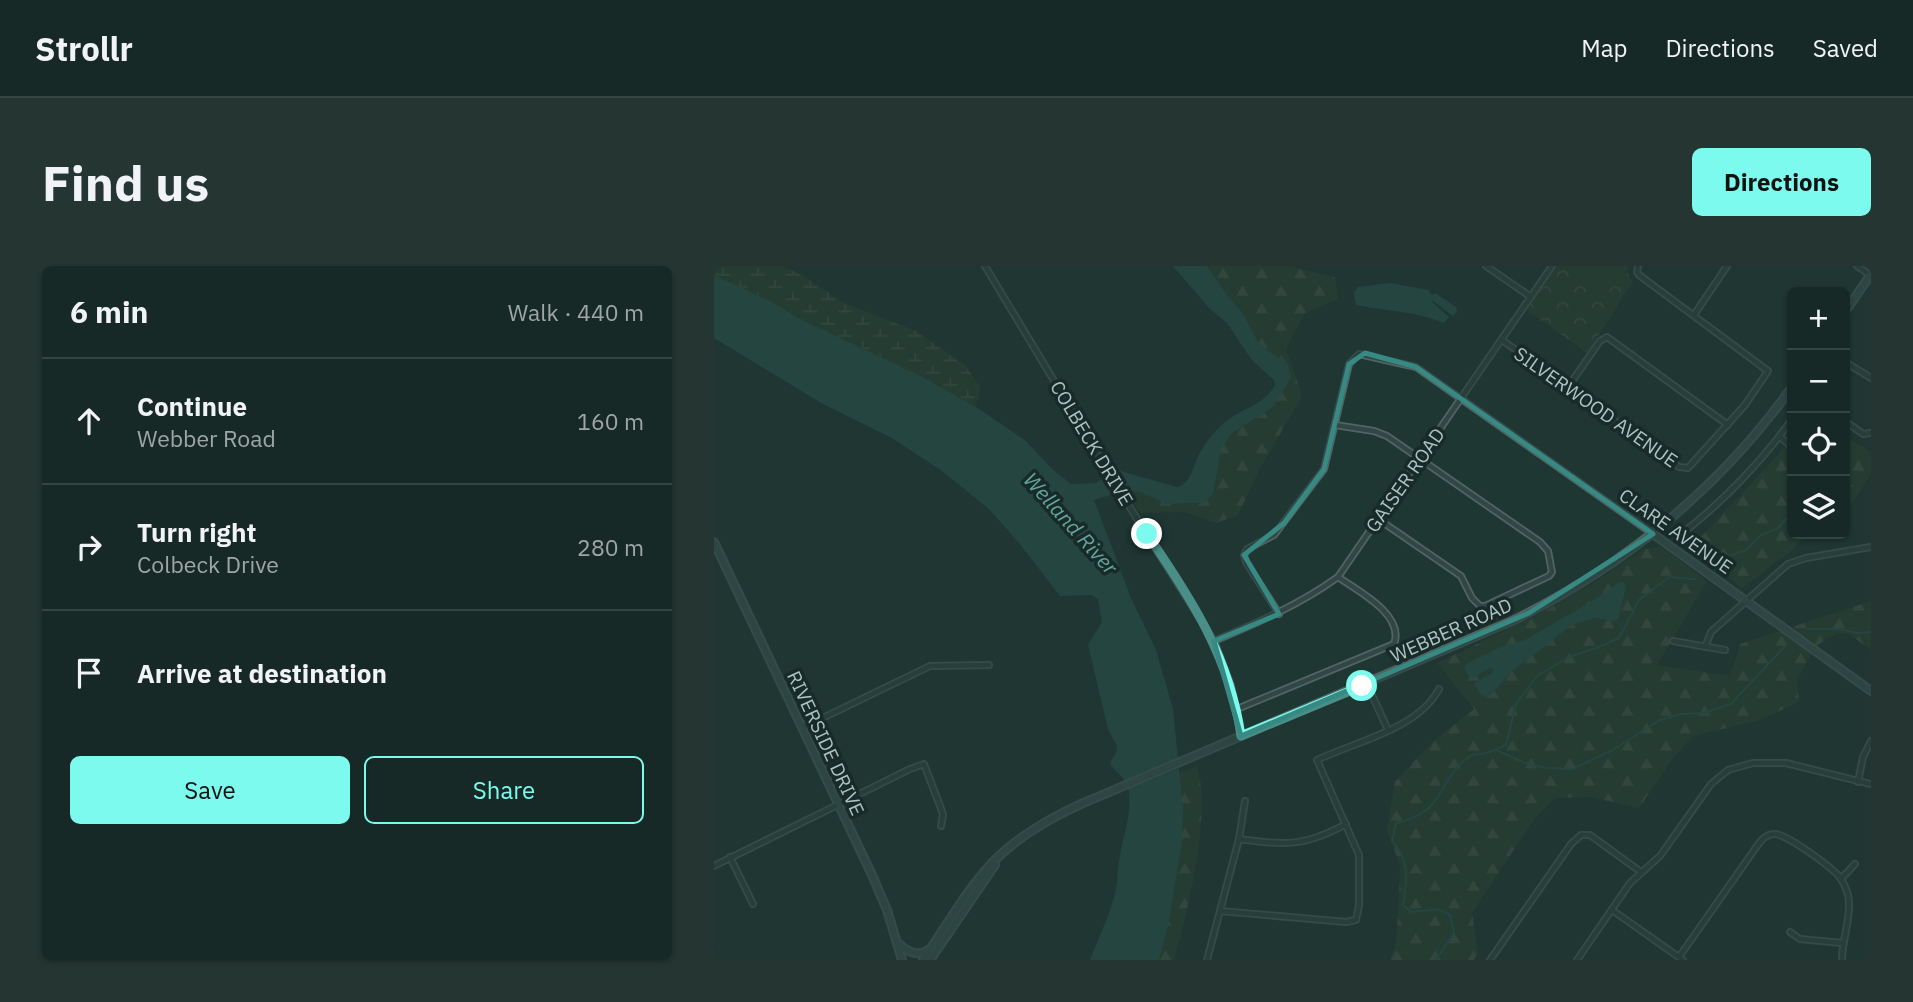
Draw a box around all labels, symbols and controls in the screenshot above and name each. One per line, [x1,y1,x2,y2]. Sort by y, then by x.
text: Strollr [35,27,133,70]
text: Map [1581,32,1627,64]
text: Directions [1665,32,1775,64]
text: Saved [1813,32,1878,64]
button: Directions [1692,148,1871,216]
text: Find us [42,151,209,214]
map controls [1787,287,1850,539]
button: + [1787,287,1850,350]
text: 6 min [70,292,148,331]
text: Walk · 440 m [508,297,644,327]
street label: SILVERWOOD AVENUE [1510,341,1682,473]
button: − [1787,350,1850,413]
street label: COLBECK DRIVE [1045,376,1139,510]
text: Continue [137,389,247,423]
icon: ahead [70,402,108,440]
text: 160 m [577,406,644,436]
button: locate [1787,413,1850,476]
text: Webber Road [137,423,276,453]
street label: GAISER ROAD [1360,423,1450,537]
water label: Welland River [1018,466,1125,581]
button: layers [1787,476,1850,539]
street label: CLARE AVENUE [1615,483,1737,579]
text: Turn right [137,515,256,549]
route end [1131,518,1162,549]
icon: right [70,528,108,566]
text: 280 m [577,532,644,562]
text: Colbeck Drive [137,549,279,579]
street label: WEBBER ROAD [1386,592,1516,668]
icon: arrive [70,654,108,692]
text: Arrive at destination [137,656,387,690]
street label: RIVERSIDE DRIVE [782,667,870,819]
route start [1346,670,1377,701]
button: Save [70,756,350,824]
button: Share [364,756,644,824]

